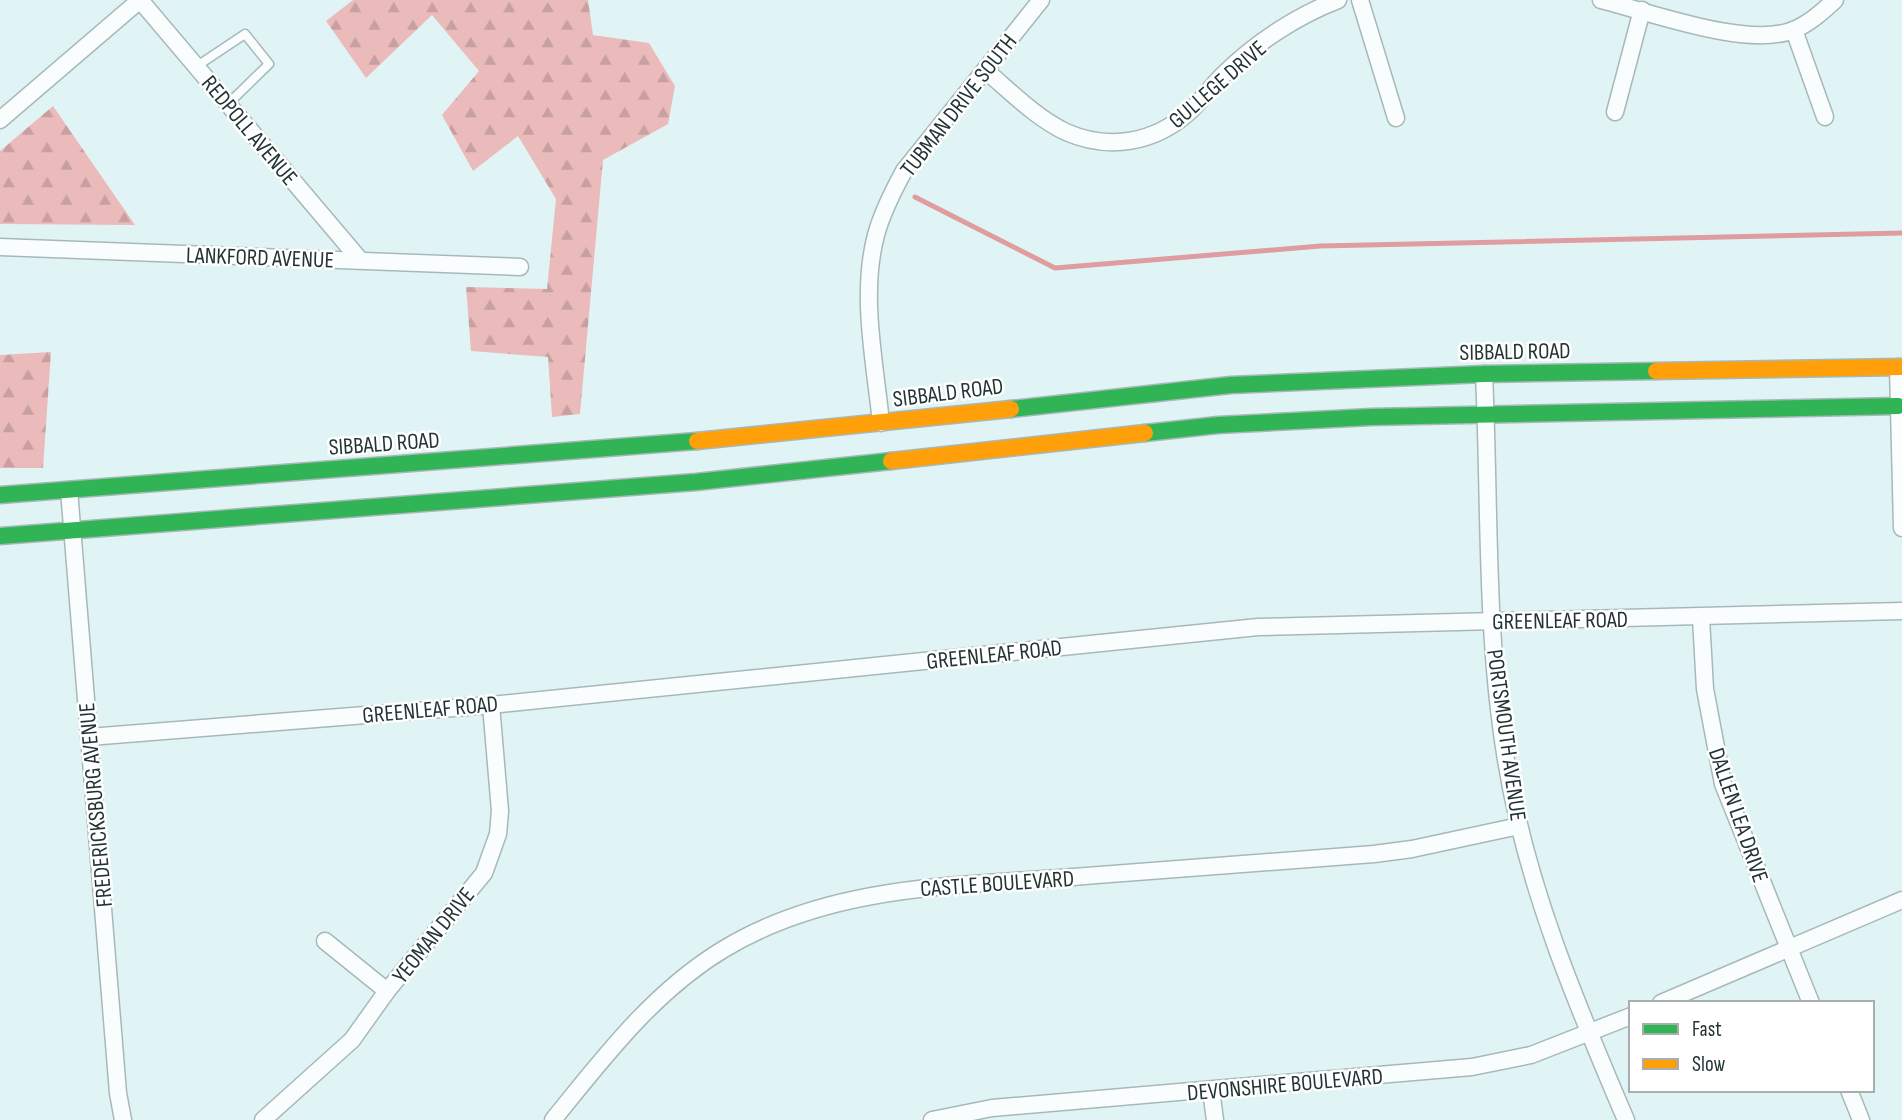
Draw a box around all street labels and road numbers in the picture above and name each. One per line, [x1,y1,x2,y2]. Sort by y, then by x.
street label: TUBMAN DRIVE SOUTH [894,29,1023,183]
street label: GULLEGE DRIVE [1163,35,1272,135]
street label: REDPOLL AVENUE [195,70,303,191]
street label: LANKFORD AVENUE [186,241,334,275]
street label: SIBBALD ROAD [1459,337,1571,367]
street label: SIBBALD ROAD [891,372,1005,414]
street label: SIBBALD ROAD [328,426,440,462]
street label: GREENLEAF ROAD [1492,606,1628,636]
street label: GREENLEAF ROAD [925,634,1063,676]
street label: PORTSMOUTH AVENUE [1480,648,1532,823]
street label: GREENLEAF ROAD [361,690,499,730]
street label: FREDERICKSBURG AVENUE [73,701,119,908]
street label: DALLEN LEA DRIVE [1702,744,1774,886]
street label: CASTLE BOULEVARD [919,865,1075,903]
street label: YEOMAN DRIVE [387,882,481,989]
street label: DEVONSHIRE BOULEVARD [1186,1062,1384,1108]

